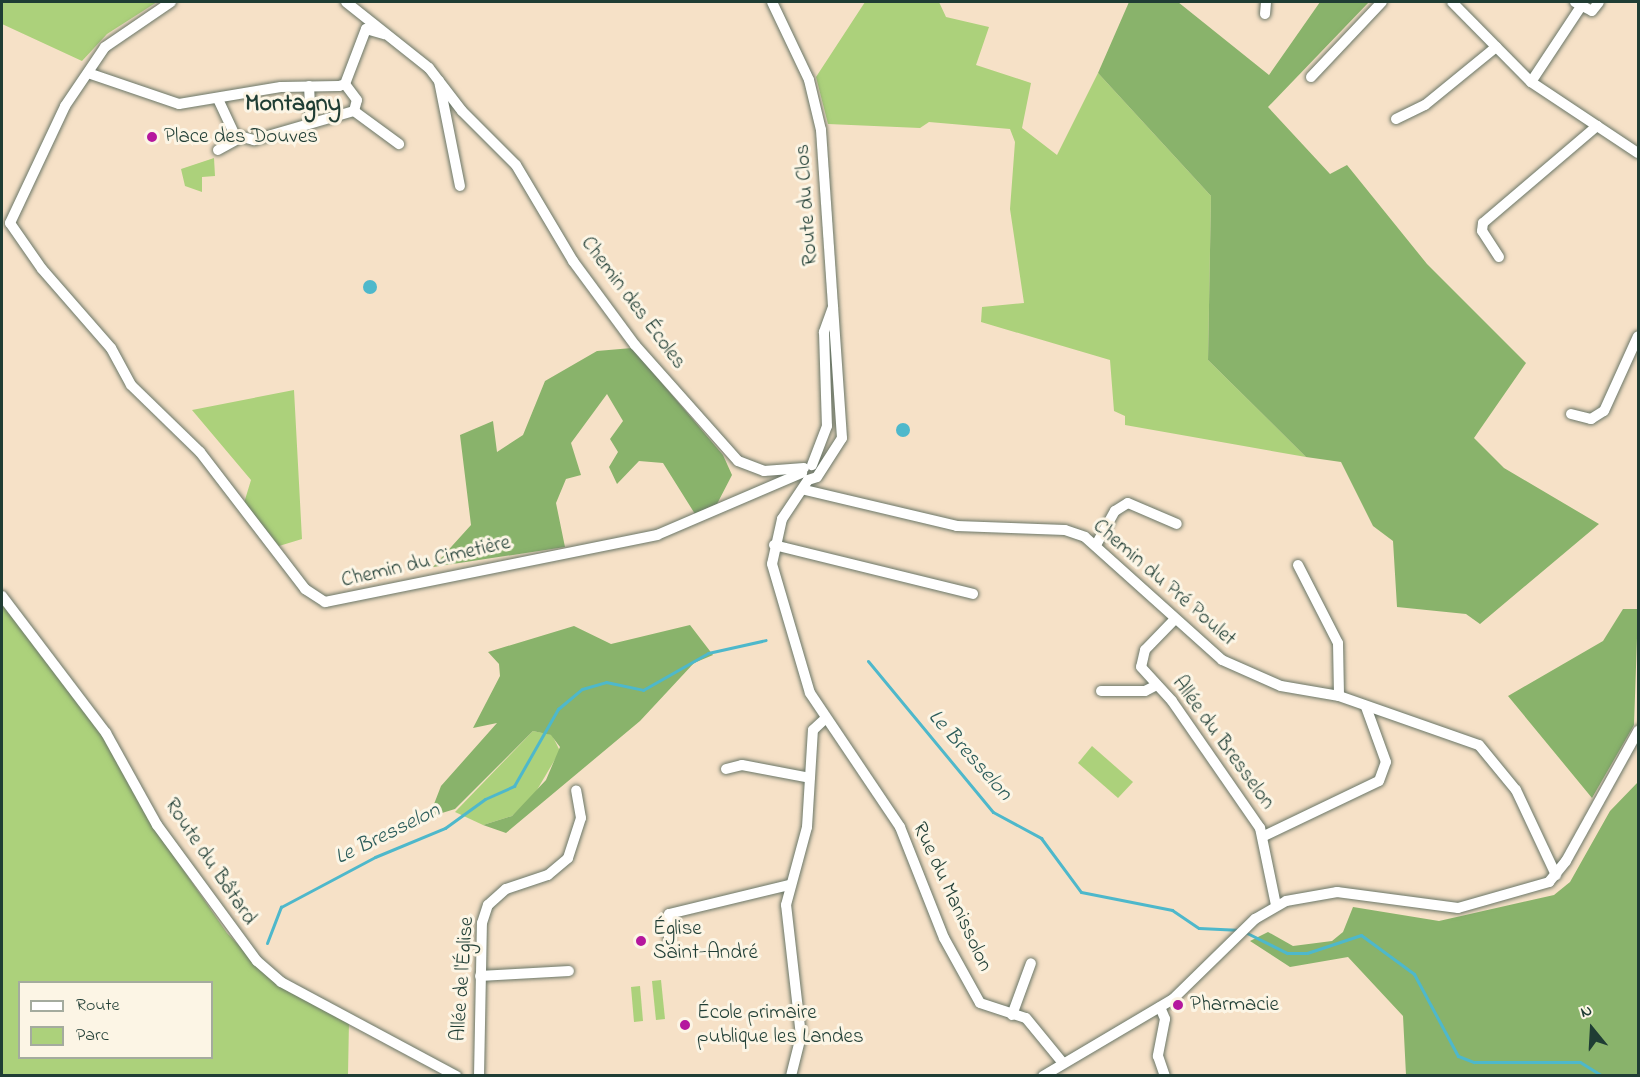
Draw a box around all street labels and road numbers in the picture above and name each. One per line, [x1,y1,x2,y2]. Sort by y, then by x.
street label: Route du Clos [790,143,824,267]
street label: Chemin des Écoles [575,232,691,374]
street label: Chemin du Pré Poulet [1087,514,1241,652]
street label: Chemin du Cimetière [339,530,513,594]
street label: Allée du Bresselon [1166,671,1280,815]
street label: Route du Bâtard [158,794,262,930]
street label: Rue du Manissolon [906,818,998,976]
street label: Allée de l'Église [446,916,480,1042]

